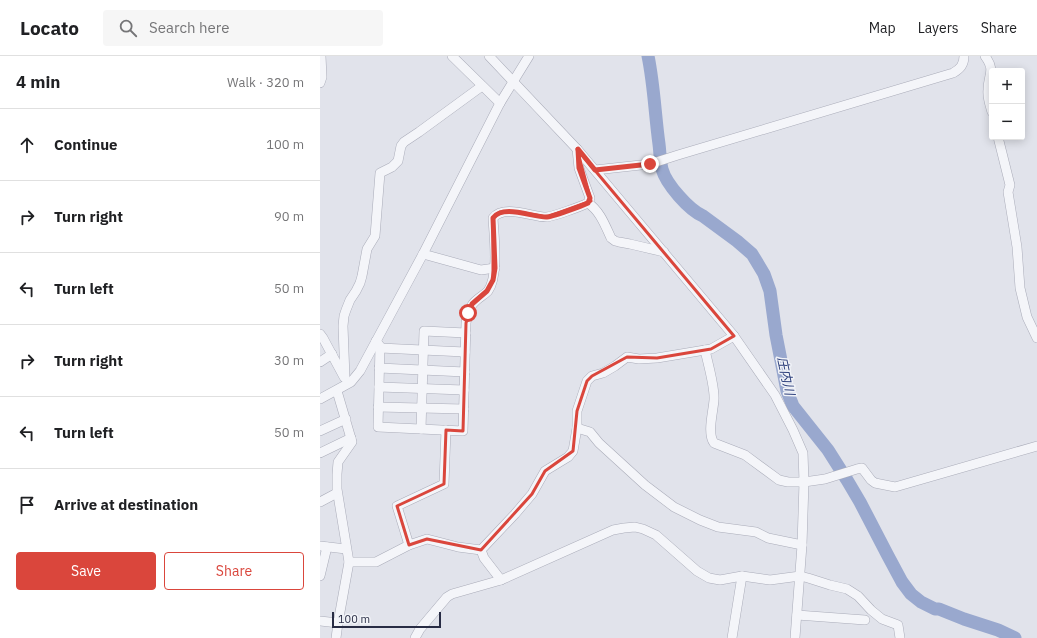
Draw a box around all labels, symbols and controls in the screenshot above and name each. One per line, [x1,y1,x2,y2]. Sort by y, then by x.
search box [103,10,383,46]
text: Locato [20,16,79,40]
icon: search [117,17,139,39]
text: Search here [149,18,229,37]
text: Map [869,19,896,37]
text: Layers [918,19,959,37]
text: Share [981,19,1017,37]
map controls [989,68,1025,140]
button: + [989,68,1025,104]
text: 4 min [16,71,60,93]
text: Walk · 320 m [227,74,304,91]
button: − [989,104,1025,140]
icon: ahead [16,134,38,156]
text: Continue [54,135,118,154]
text: 100 m [266,136,304,153]
route end [641,155,659,173]
icon: right [16,206,38,228]
text: Turn right [54,207,123,226]
text: 90 m [274,208,304,225]
icon: left [16,278,38,300]
text: Turn left [54,279,114,298]
text: 50 m [274,280,304,297]
route start [459,304,477,322]
icon: right [16,350,38,372]
text: Turn right [54,351,123,370]
text: 30 m [274,352,304,369]
water label: 庄内川 [774,355,799,399]
icon: left [16,422,38,444]
text: Turn left [54,423,114,442]
text: 50 m [274,424,304,441]
icon: arrive [16,494,38,516]
text: Arrive at destination [54,495,198,514]
button: Save [16,552,156,590]
button: Share [164,552,304,590]
scale bar [332,610,441,629]
text: 100 m [338,612,370,626]

